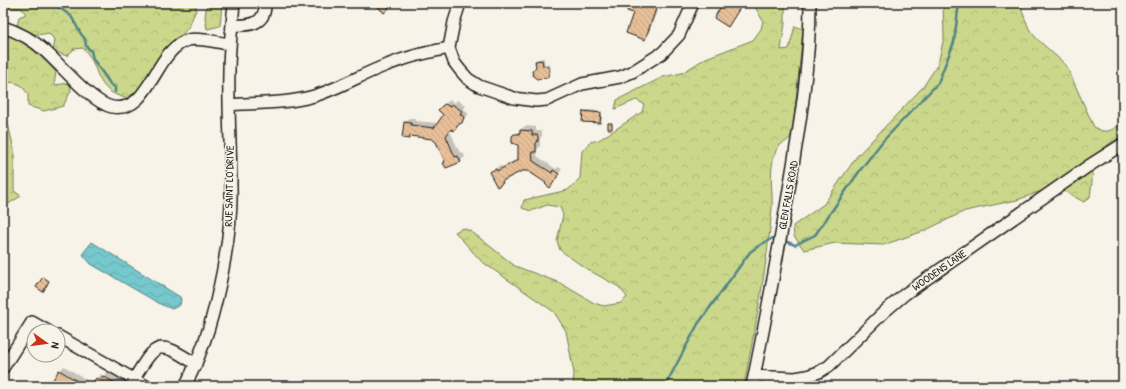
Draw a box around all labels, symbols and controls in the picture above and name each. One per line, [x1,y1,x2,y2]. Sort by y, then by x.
street label: RUE SAINT LO DRIVE [221,145,237,227]
street label: GLEN FALLS ROAD [775,159,801,230]
street label: WOODENS LANE [909,246,969,294]
north arrow [26,323,66,363]
text: N [48,341,63,350]

